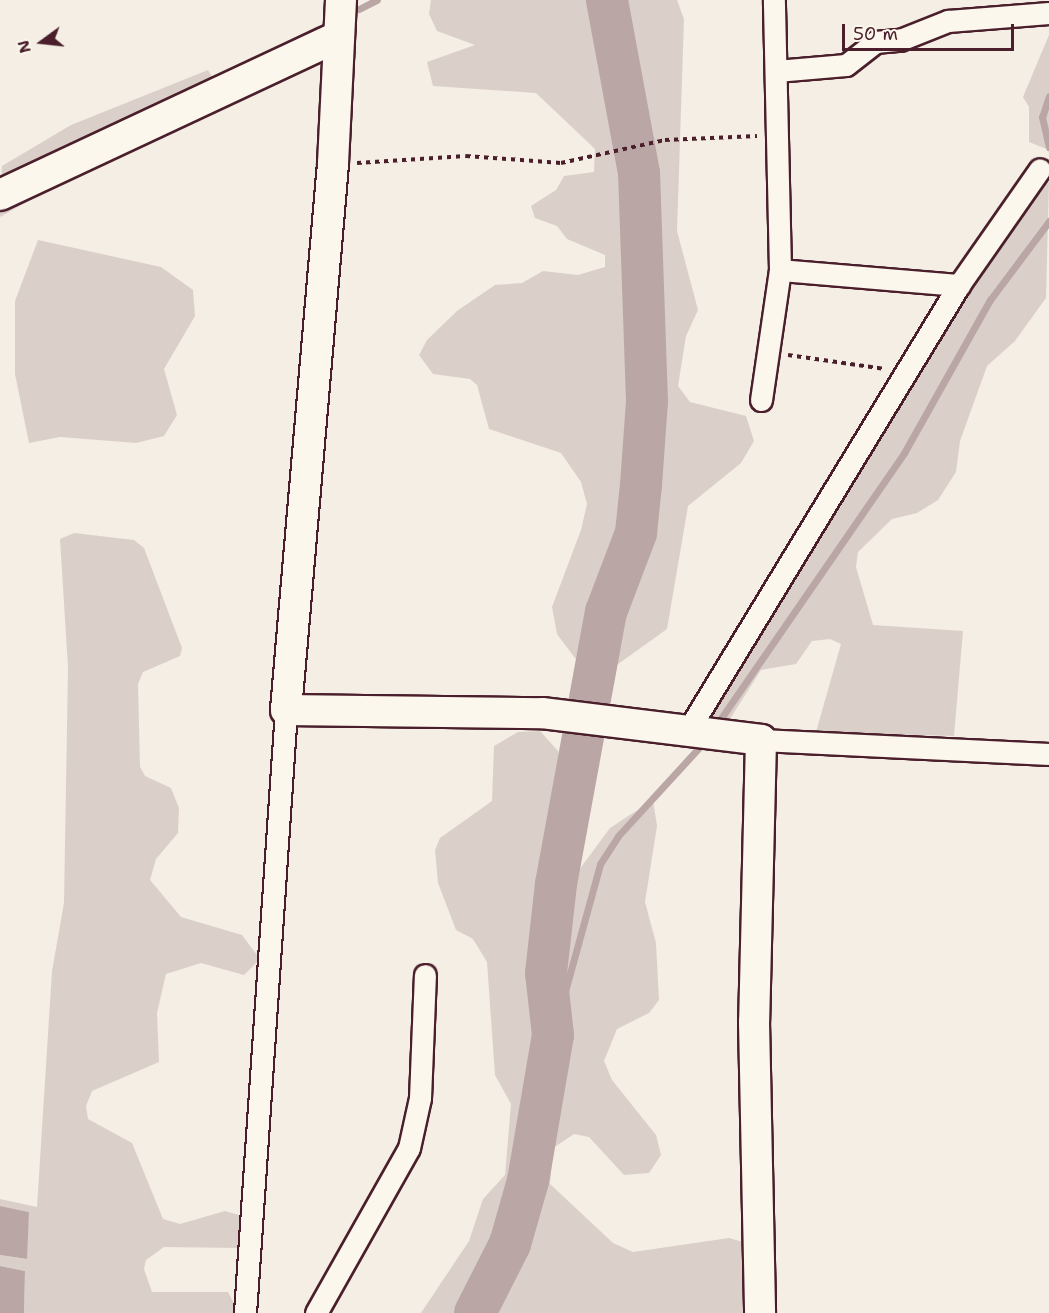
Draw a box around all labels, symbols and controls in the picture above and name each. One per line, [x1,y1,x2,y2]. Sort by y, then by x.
north arrow [12,12,72,72]
scale bar [845,12,1018,50]
text: 50 m [853,22,898,46]
text: N [12,38,36,56]

